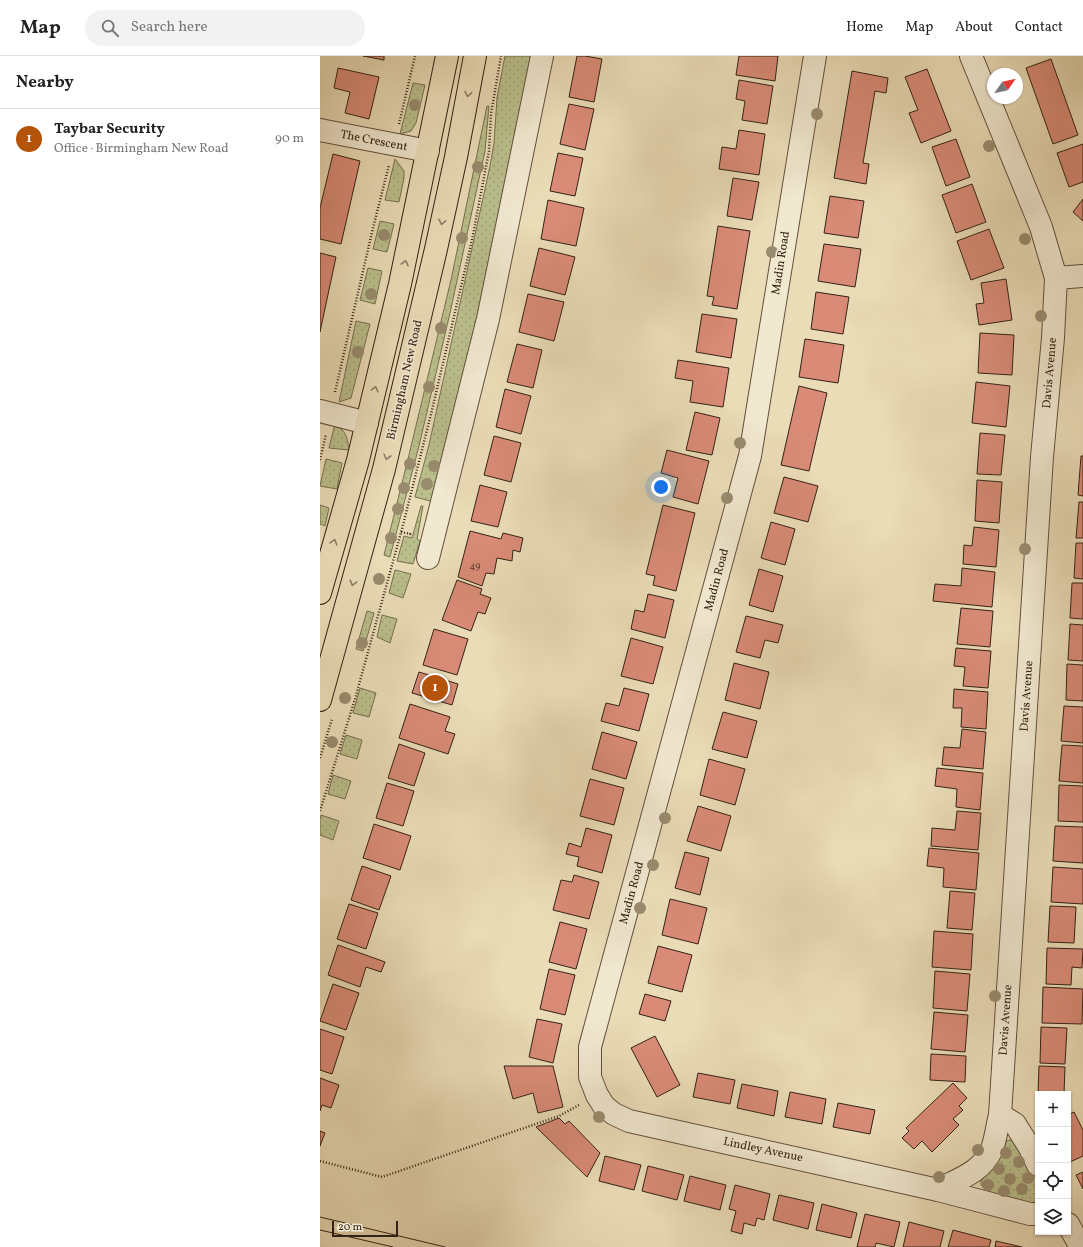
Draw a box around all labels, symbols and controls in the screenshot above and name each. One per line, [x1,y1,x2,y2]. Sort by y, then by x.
search box [85,10,365,46]
text: Map [20,15,61,41]
icon: search [99,17,121,39]
text: Search here [131,17,208,38]
text: Home [846,18,883,37]
text: Map [905,18,933,37]
text: About [955,18,993,37]
text: Contact [1015,18,1063,37]
north arrow [987,68,1023,104]
text: Nearby [16,71,74,94]
one-way arrow [464,91,473,97]
text: Taybar Security [54,119,165,140]
street label: The Crescent [339,127,409,155]
text: 1 [26,130,32,148]
text: 90 m [275,130,304,148]
text: Office · Birmingham New Road [54,140,229,158]
one-way arrow [439,219,447,225]
street label: Madin Road [768,230,794,296]
one-way arrow [400,259,408,266]
street label: Birmingham New Road [383,318,427,442]
street label: Davis Avenue [1039,337,1061,409]
one-way arrow [370,386,379,393]
one-way arrow [383,454,391,461]
your location [651,477,671,497]
one-way arrow [330,539,338,545]
street label: Madin Road [701,547,733,613]
house number: 49 [470,559,480,573]
one-way arrow [349,579,358,586]
street label: Davis Avenue [1017,660,1037,732]
pin: 1 [422,673,448,703]
street label: Madin Road [616,860,648,926]
street label: Davis Avenue [996,984,1016,1056]
map controls [1035,1091,1071,1235]
button: + [1035,1091,1071,1127]
button: − [1035,1127,1071,1163]
street label: Lindley Avenue [722,1134,805,1166]
button: locate [1035,1163,1071,1199]
button: layers [1035,1199,1071,1235]
scale bar [332,1219,398,1238]
text: 20 m [338,1220,362,1235]

